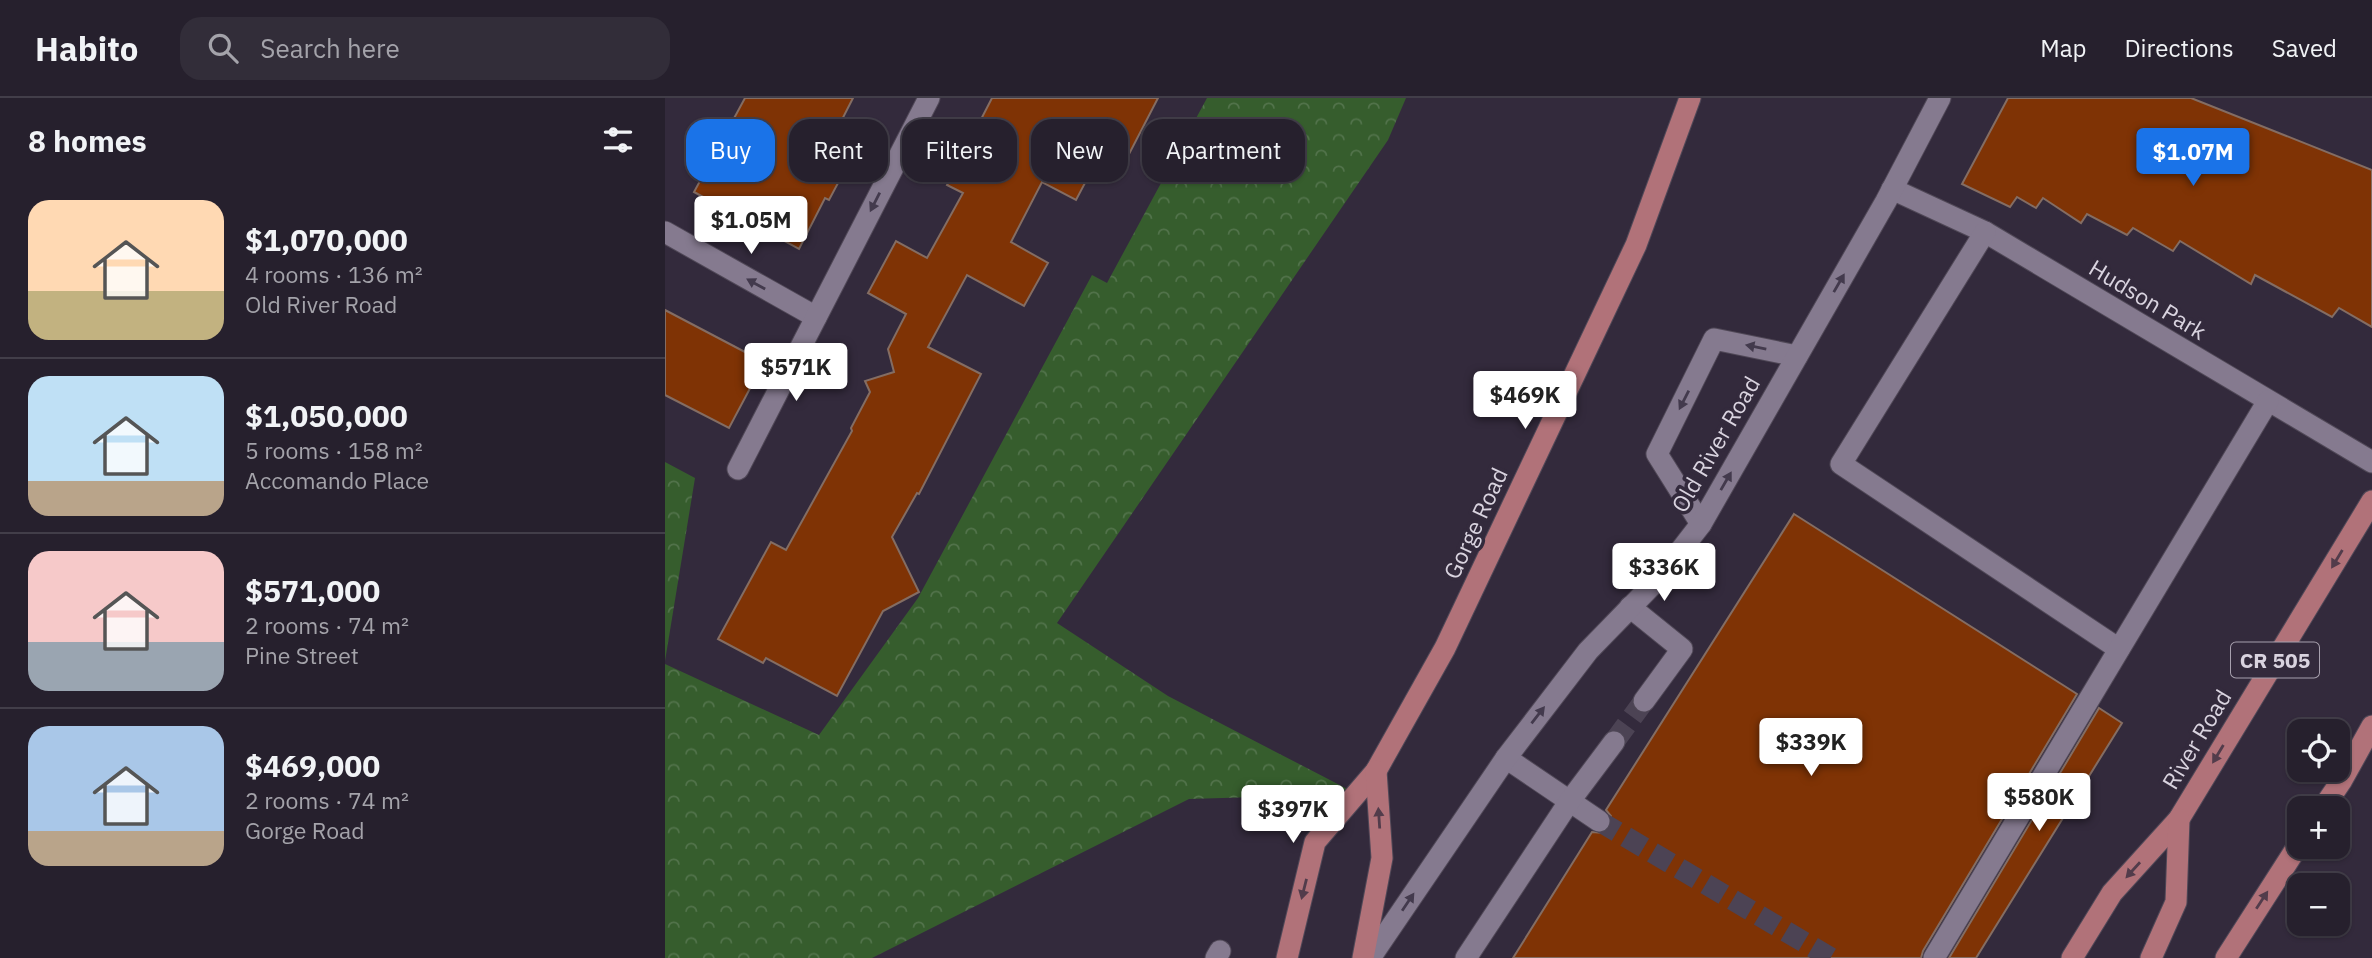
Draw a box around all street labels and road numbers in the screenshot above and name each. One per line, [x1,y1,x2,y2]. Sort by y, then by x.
street label: Hudson Park [2084,252,2212,346]
street label: Old River Road [1664,371,1766,517]
street label: Gorge Road [1436,462,1514,584]
road number: CR 505 [2231,642,2319,678]
street label: River Road [2155,684,2237,794]

